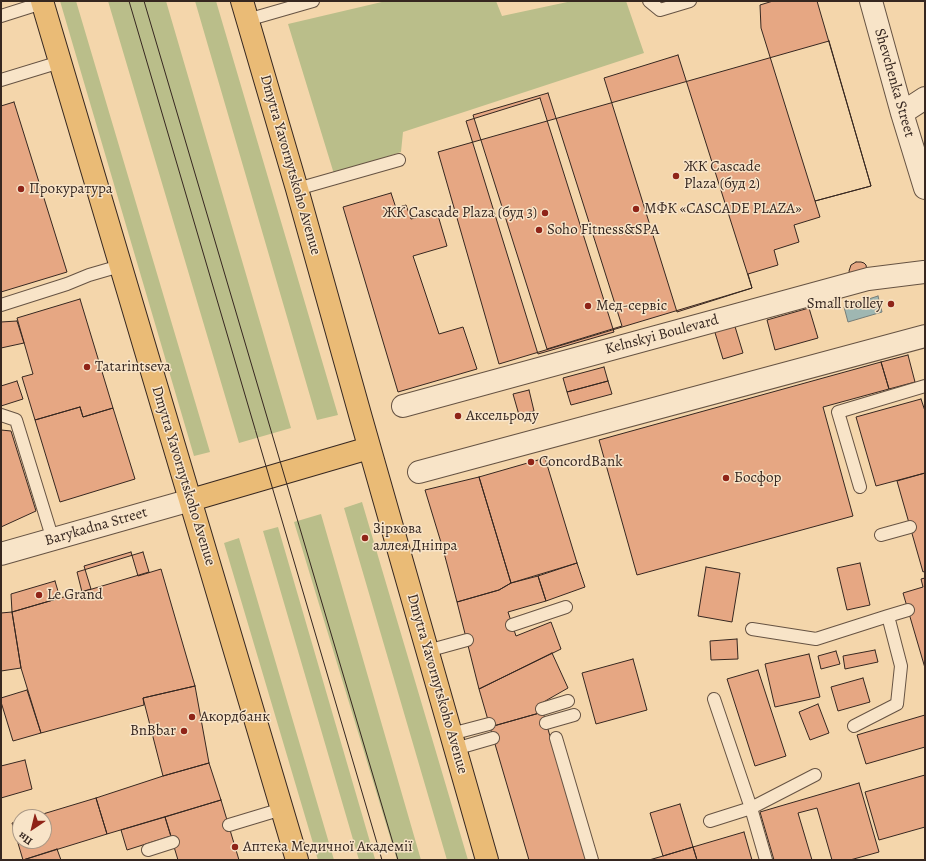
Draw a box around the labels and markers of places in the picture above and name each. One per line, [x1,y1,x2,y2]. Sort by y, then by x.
place label: ЖК Cascade Plaza (буд 2) [684,158,761,193]
marker: ЖК Cascade Plaza (буд 2) [671,171,681,181]
place label: Прокуратура [29,180,113,198]
marker: Прокуратура [16,184,26,194]
place label: МФК «CASCADE PLAZA» [644,200,802,218]
place label: ЖК Cascade Plaza (буд 3) [382,204,537,222]
marker: МФК «CASCADE PLAZA» [631,204,641,214]
marker: ЖК Cascade Plaza (буд 3) [540,208,550,218]
place label: Soho Fitness&SPA [547,221,659,239]
marker: Soho Fitness&SPA [534,225,544,235]
place label: Small trolley [807,295,883,313]
place label: Мед-сервіс [596,297,667,315]
marker: Small trolley [886,299,896,309]
marker: Мед-сервіс [583,301,593,311]
place label: Tatarintseva [95,358,171,376]
marker: Tatarintseva [82,362,92,372]
place label: Аксельроду [466,407,539,425]
marker: Аксельроду [453,411,463,421]
place label: ConcordBank [539,453,623,471]
marker: ConcordBank [526,457,536,467]
place label: Босфор [734,469,781,487]
marker: Босфор [721,473,731,483]
place label: Зіркова аллея Дніпра [373,520,457,555]
marker: Зіркова аллея Дніпра [360,533,370,543]
place label: Le Grand [47,586,103,604]
marker: Le Grand [34,590,44,600]
place label: Акордбанк [200,708,270,726]
marker: Акордбанк [187,712,197,722]
place label: BnBbar [130,722,176,740]
marker: BnBbar [179,726,189,736]
place label: Аптека Медичної Академії [243,838,413,856]
marker: Аптека Медичної Академії [230,842,240,852]

